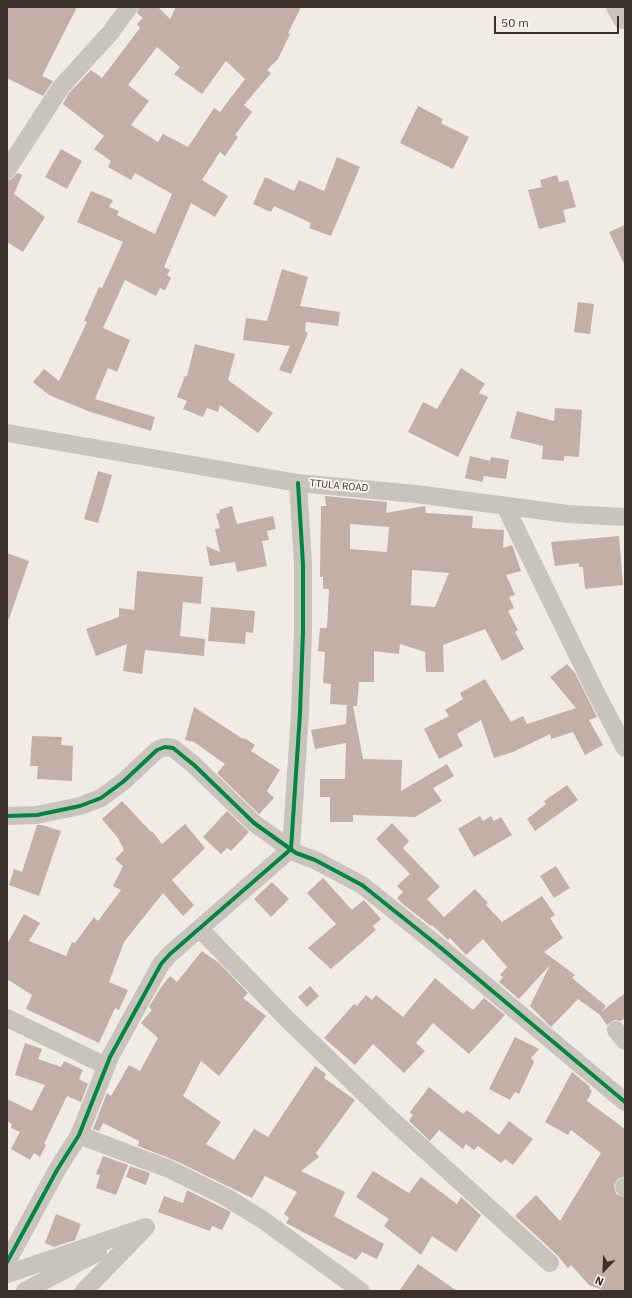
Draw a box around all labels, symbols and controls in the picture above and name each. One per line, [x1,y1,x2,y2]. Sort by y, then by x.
scale bar [496,8,621,34]
text: 50 m [501,15,529,30]
street label: TTULA ROAD [309,477,369,495]
north arrow [584,1250,624,1290]
text: N [593,1273,606,1289]

